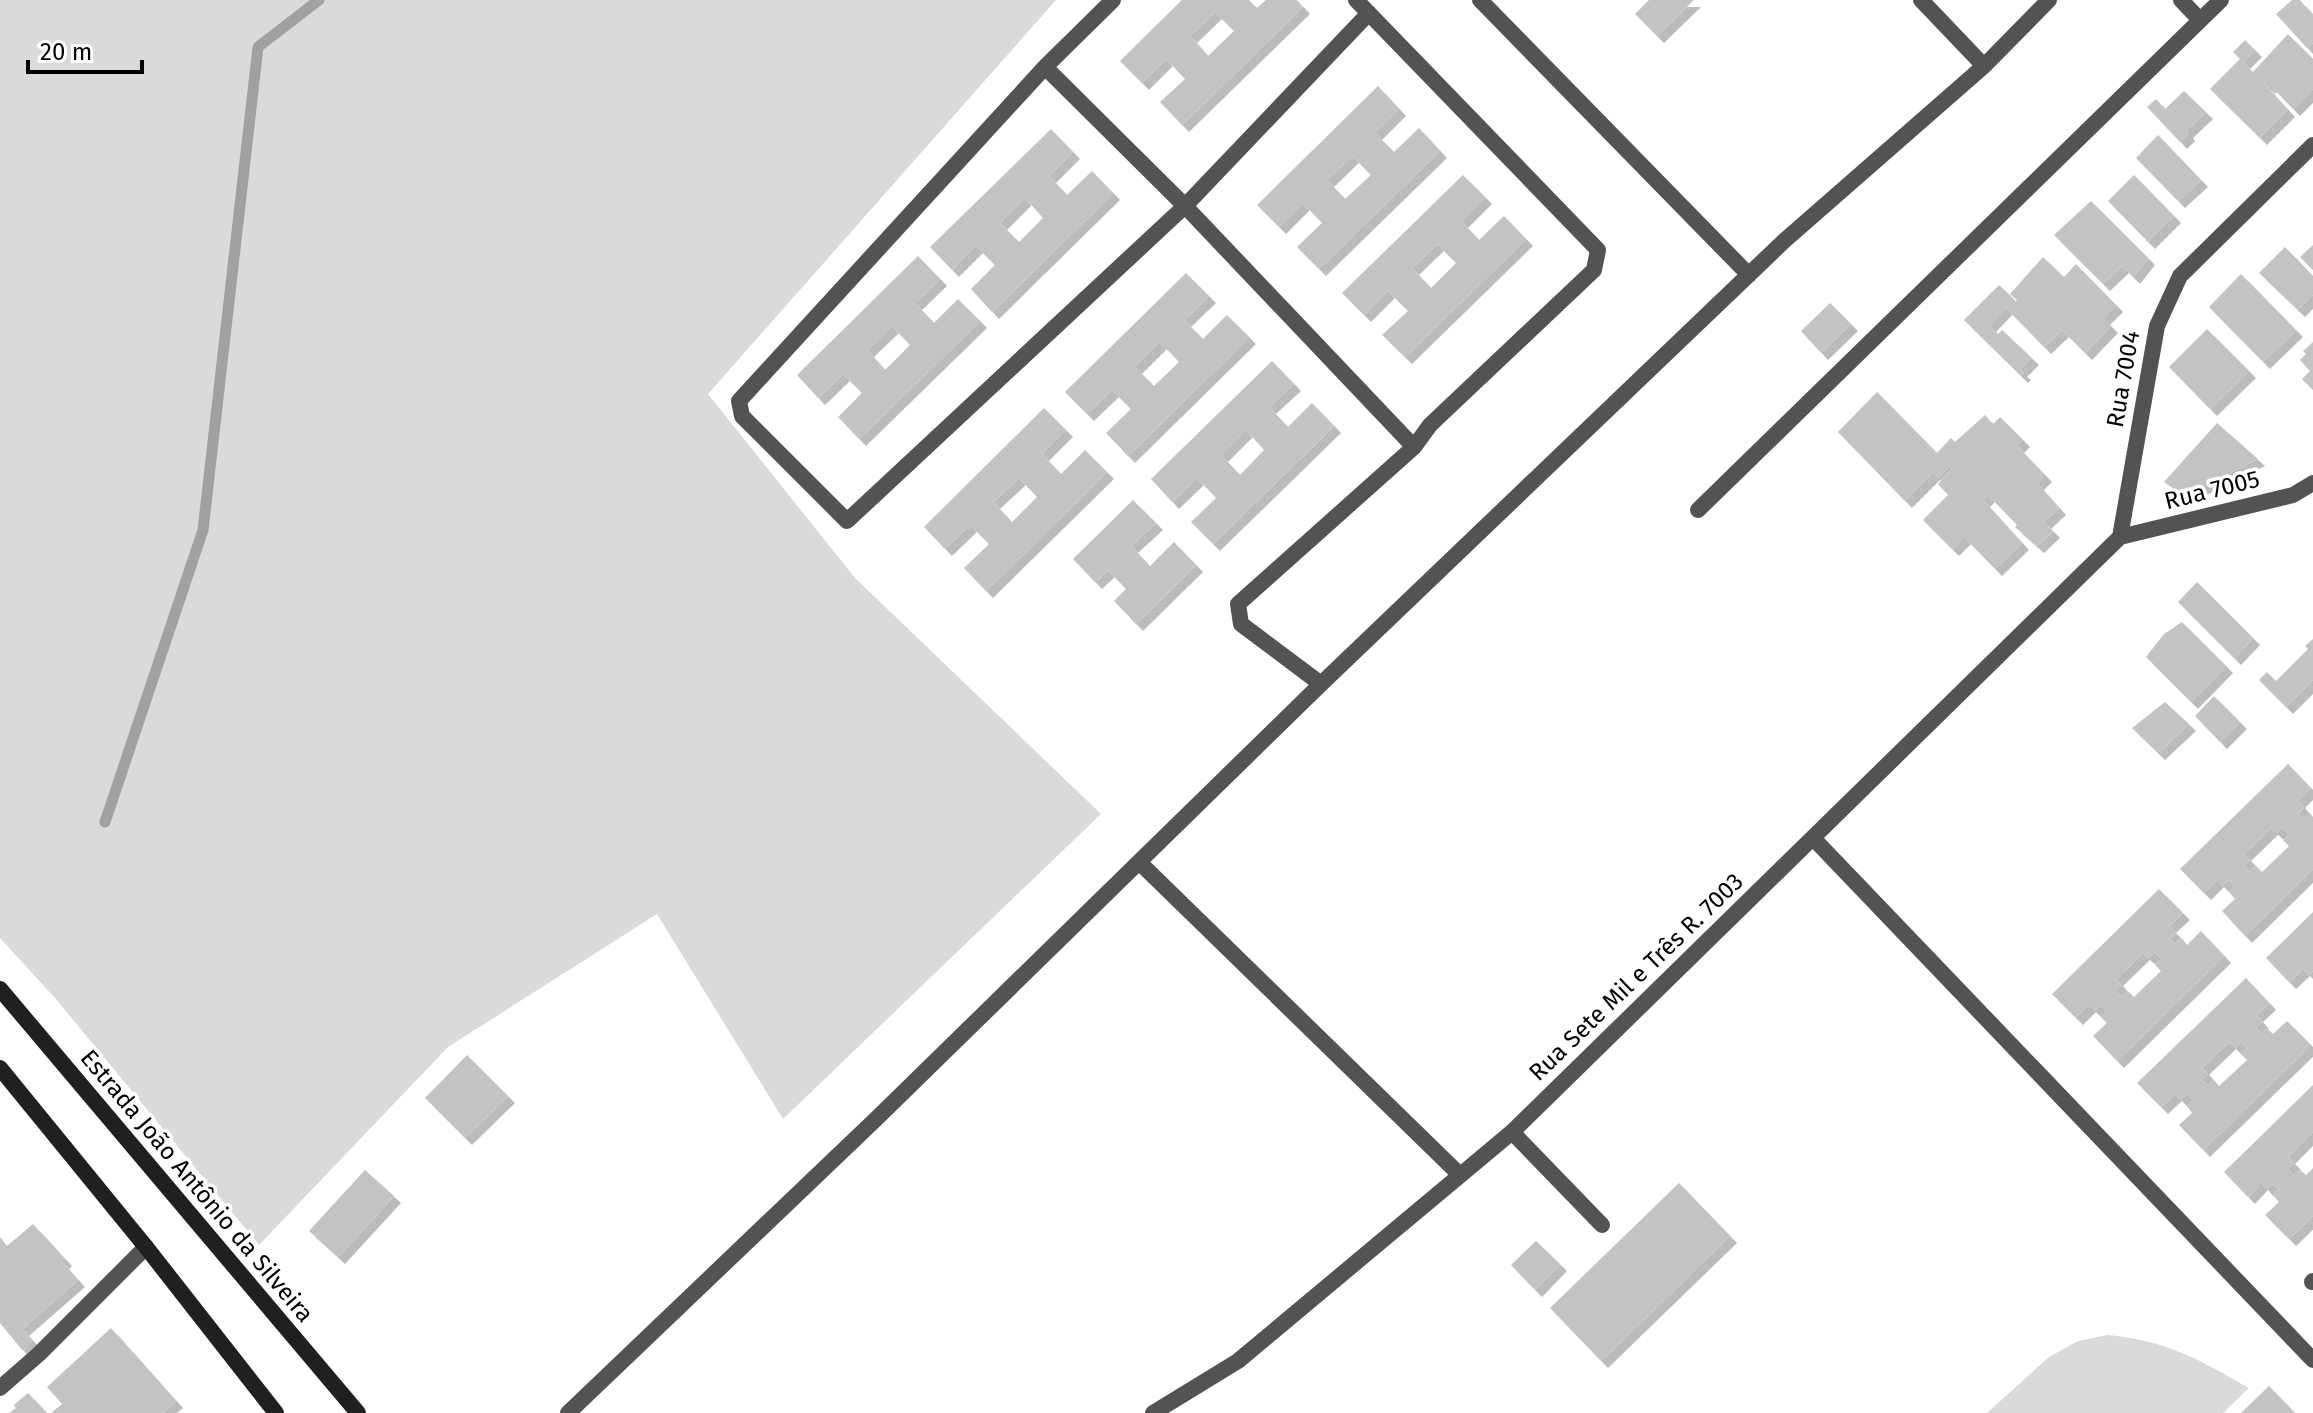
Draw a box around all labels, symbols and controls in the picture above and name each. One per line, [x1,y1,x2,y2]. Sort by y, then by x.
scale bar [28,24,142,74]
text: 20 m [40,38,92,66]
street label: Rua 7004 [2101,328,2145,430]
street label: Rua 7005 [2162,465,2262,515]
street label: Rua Sete Mil e Três R. 7003 [1523,867,1749,1087]
street label: Estrada João Antônio da Silveira [75,1044,319,1328]

